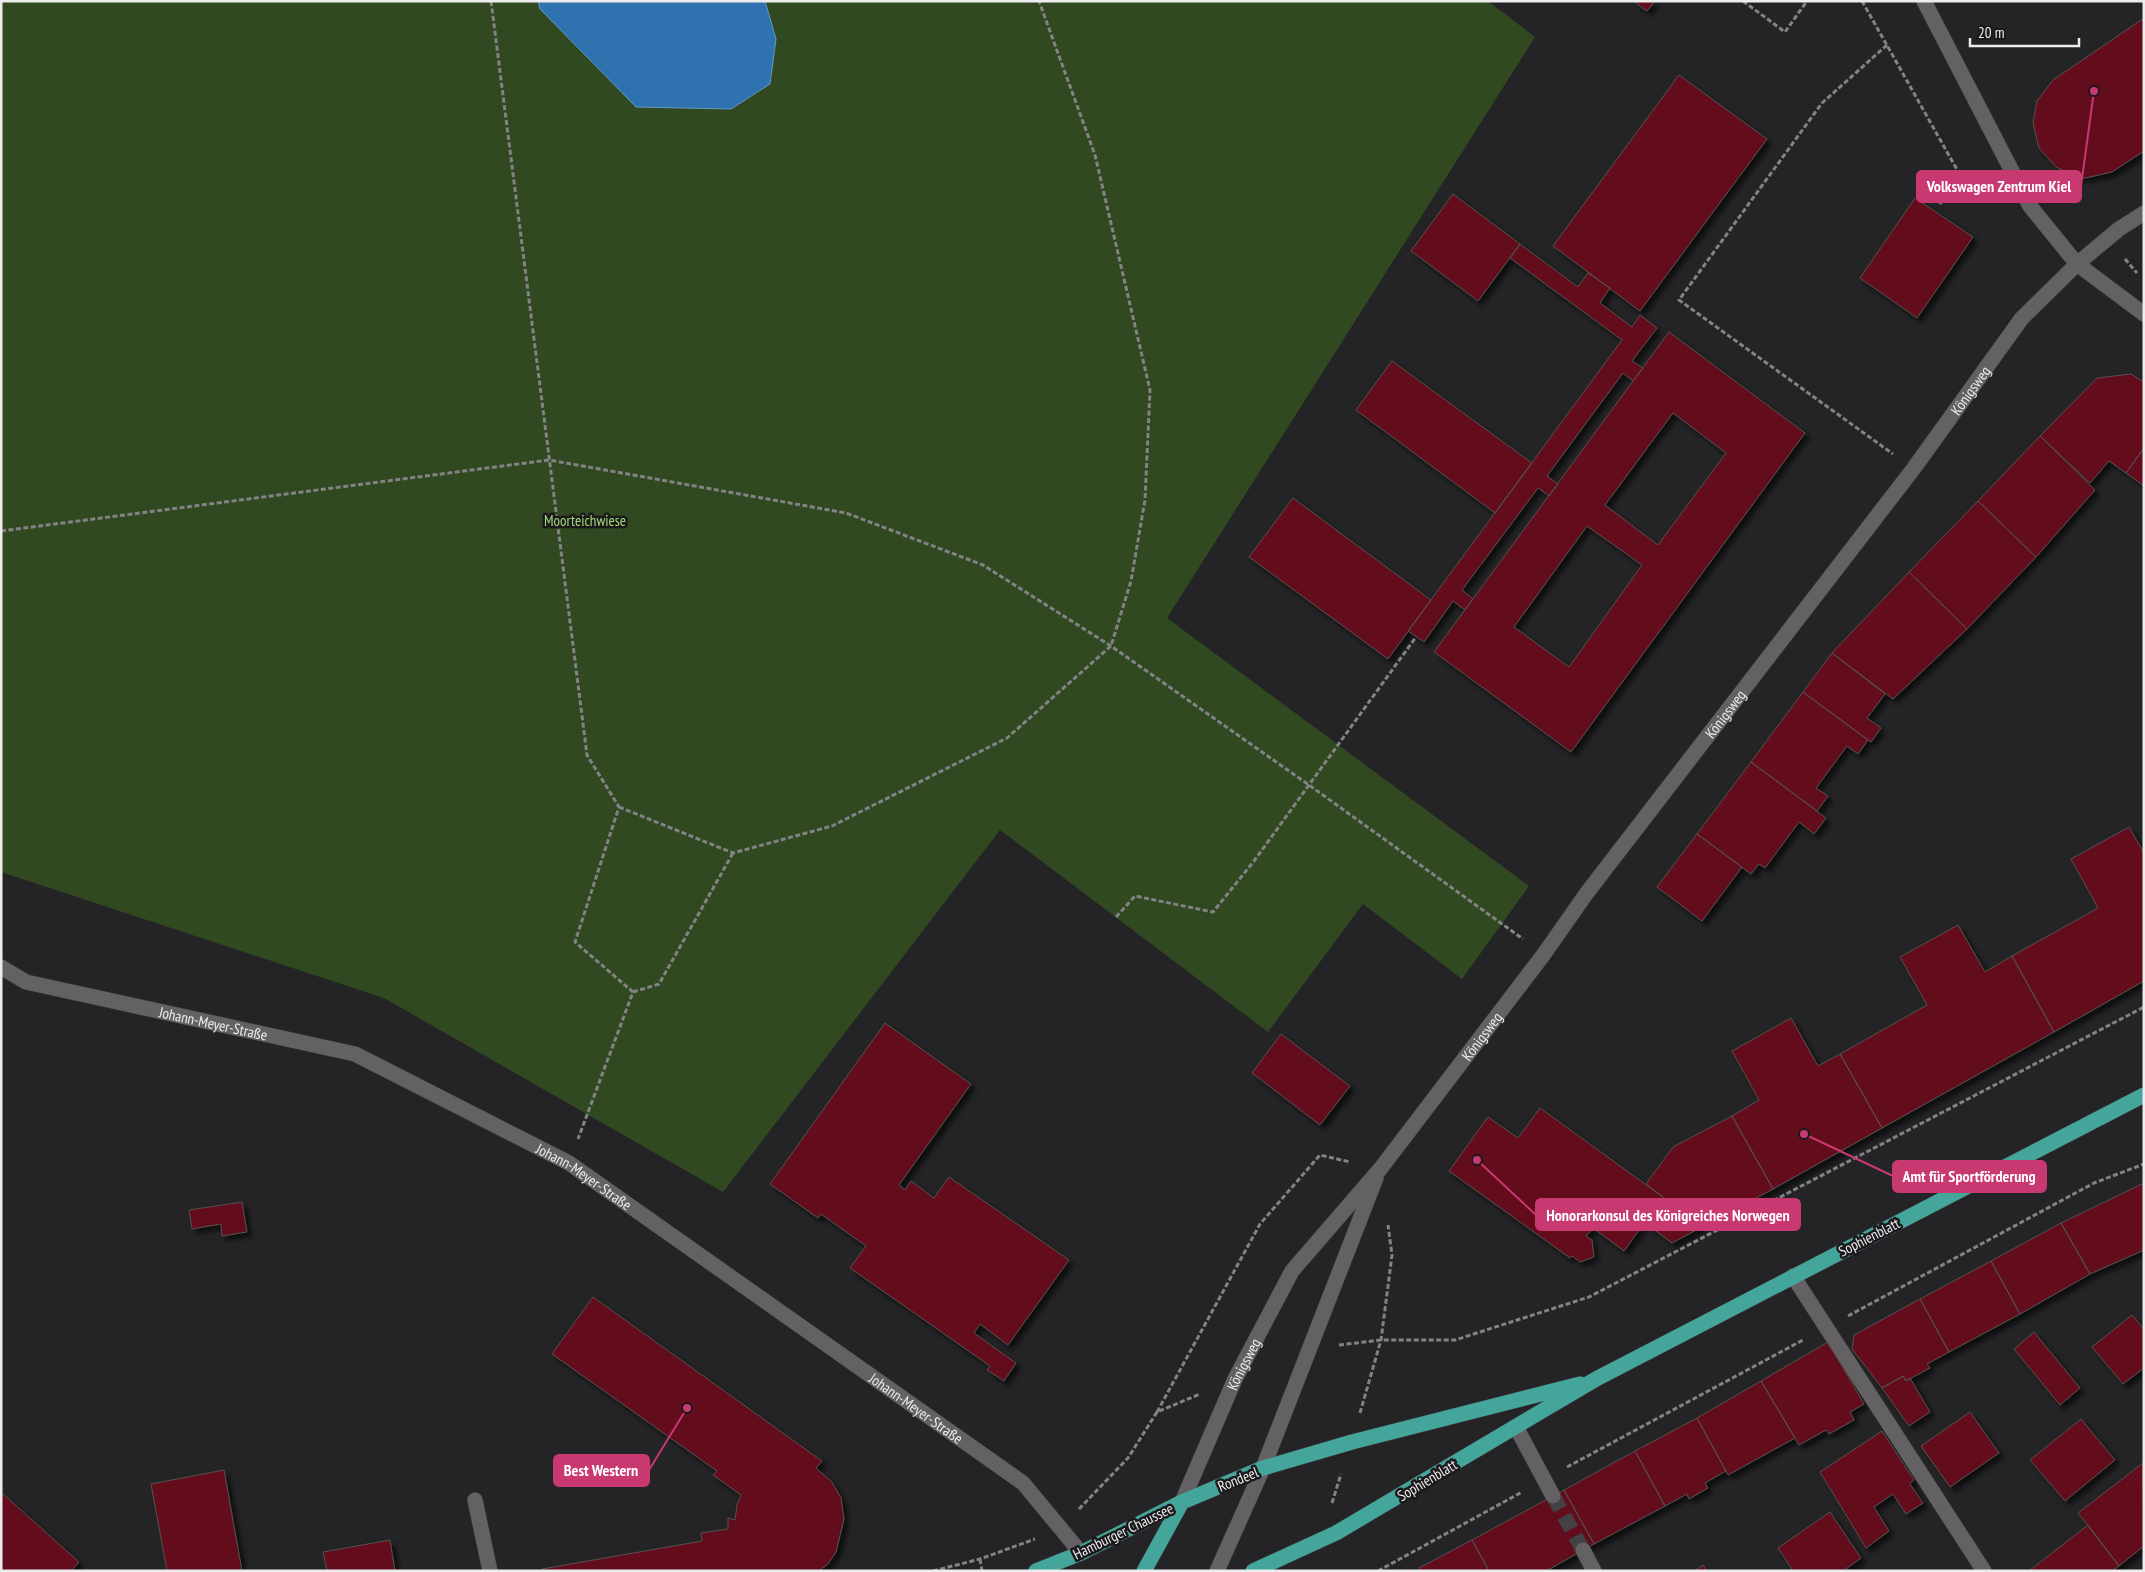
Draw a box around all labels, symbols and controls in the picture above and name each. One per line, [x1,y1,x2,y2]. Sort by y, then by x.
scale bar [1970,15,2079,47]
text: 20 m [1978,23,2004,42]
callout: Volkswagen Zentrum Kiel [1917,171,2081,202]
text: Volkswagen Zentrum Kiel [1926,176,2071,196]
street label: Königsweg [1946,362,1994,418]
park label: Moorteichwiese [544,511,626,530]
street label: Königsweg [1700,686,1749,742]
street label: Johann-Meyer-Straße [156,1002,269,1044]
street label: Königsweg [1457,1008,1506,1064]
street label: Johann-Meyer-Straße [532,1138,636,1214]
callout: Amt für Sportförderung [1893,1161,2046,1192]
text: Amt für Sportförderung [1901,1166,2036,1186]
callout: Honorarkonsul des Königreiches Norwegen [1536,1199,1800,1230]
text: Honorarkonsul des Königreiches Norwegen [1546,1205,1790,1225]
street label: Sophienblatt [1835,1213,1903,1261]
street label: Königsweg [1222,1335,1264,1393]
street label: Johann-Meyer-Straße [865,1368,967,1447]
callout: Best Western [554,1455,649,1486]
street label: Sophienblatt [1394,1455,1460,1505]
text: Best Western [564,1460,638,1480]
street label: Rondeel [1215,1462,1261,1496]
street label: Hamburger Chaussee [1070,1499,1176,1563]

